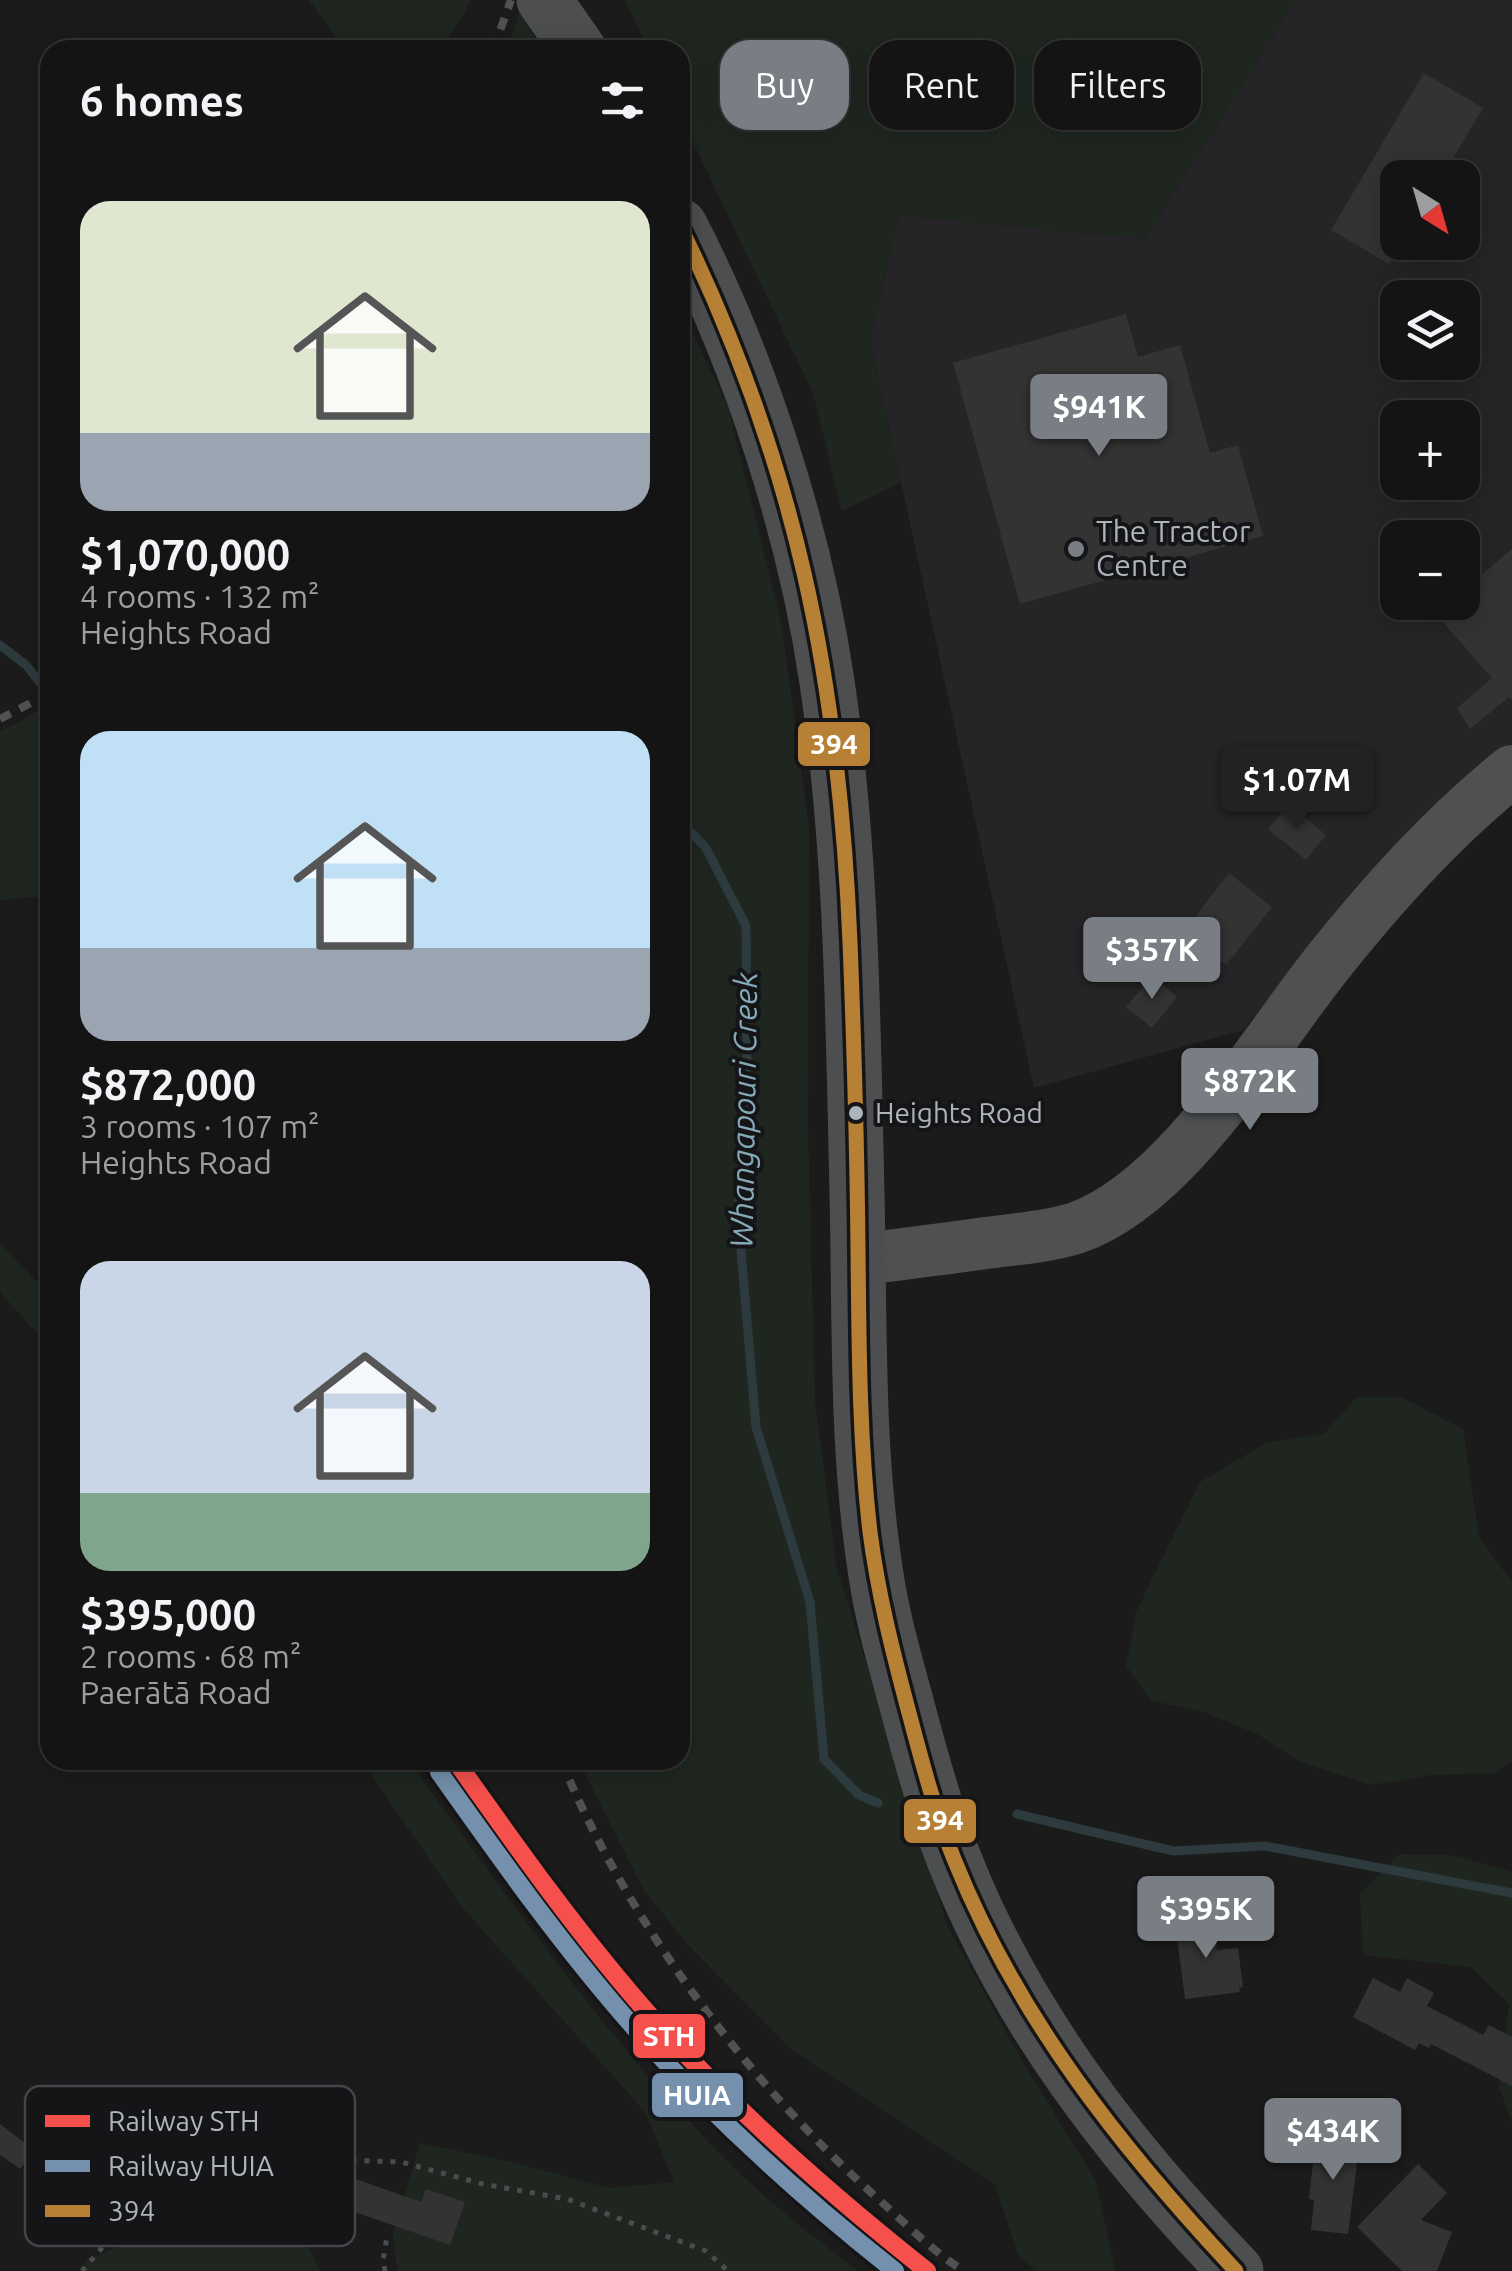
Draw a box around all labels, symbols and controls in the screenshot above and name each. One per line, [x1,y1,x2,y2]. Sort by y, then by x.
chip: Buy [720,40,849,130]
chip: Rent [869,40,1014,130]
chip: Filters [1034,40,1201,130]
icon: filters [595,73,650,128]
text: 6 homes [80,77,244,124]
north arrow [1380,160,1480,260]
map controls [1380,160,1480,620]
icon: home [275,266,455,446]
button: layers [1380,280,1480,380]
pin: $941K [1029,374,1169,459]
text: $941K [1052,388,1146,424]
button: + [1380,400,1480,500]
place label: The Tractor Centre [1096,514,1251,582]
button: − [1380,520,1480,620]
text: $1,070,000 [80,531,290,578]
marker: The Tractor Centre [1065,538,1087,560]
text: 4 rooms · 132 m² [80,578,320,614]
text: Heights Road [80,614,272,650]
line badge: 394 [796,720,872,768]
text: 394 [810,728,858,759]
pin: $1.07M [1216,747,1378,832]
text: $1.07M [1243,761,1351,797]
icon: home [275,796,455,976]
pin: $357K [1082,917,1222,1002]
text: $357K [1105,931,1199,967]
water label: Whangapouri Creek [723,971,763,1248]
pin: $872K [1180,1048,1320,1133]
text: $872,000 [80,1061,256,1108]
text: $872K [1203,1062,1297,1098]
place label: Heights Road [875,1097,1043,1128]
marker: Heights Road [846,1103,866,1123]
text: 3 rooms · 107 m² [80,1108,320,1144]
text: Heights Road [80,1144,272,1180]
icon: home [275,1326,455,1506]
text: $395,000 [80,1591,256,1638]
text: 2 rooms · 68 m² [80,1638,301,1674]
text: Paerātā Road [80,1674,272,1710]
line badge: 394 [902,1797,978,1845]
text: 394 [916,1804,964,1835]
pin: $395K [1136,1876,1276,1961]
text: $395K [1159,1890,1253,1926]
line badge: STH [631,2012,707,2060]
text: STH [643,2020,695,2051]
line badge: HUIA [650,2071,745,2119]
text: HUIA [663,2079,731,2110]
legend [25,2086,355,2246]
pin: $434K [1263,2098,1403,2183]
text: Railway STH [108,2105,260,2136]
text: $434K [1286,2112,1380,2148]
text: Railway HUIA [108,2150,274,2181]
text: 394 [108,2195,155,2226]

